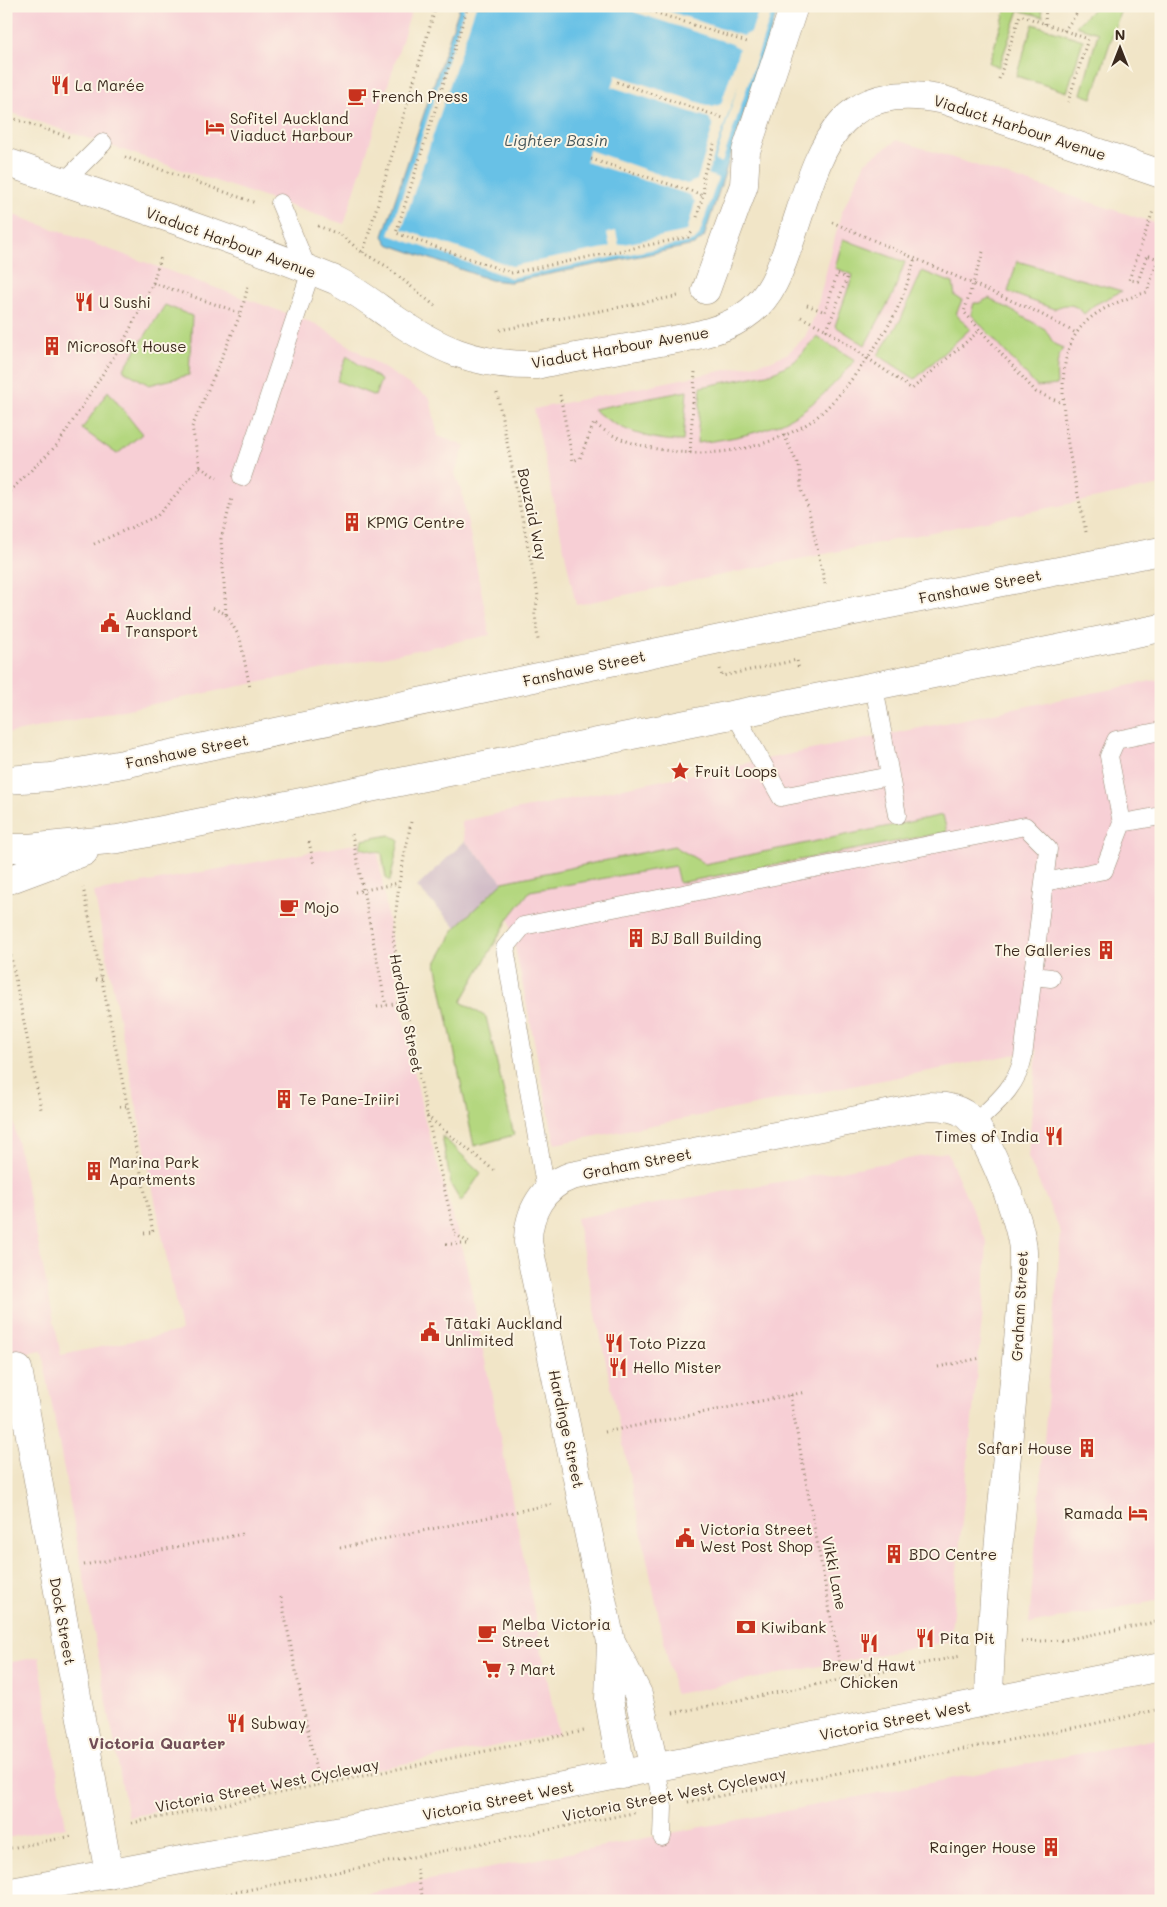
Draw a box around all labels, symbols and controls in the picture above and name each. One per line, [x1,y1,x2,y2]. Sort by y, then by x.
north arrow [1094,22,1144,72]
text: N [1115,25,1125,44]
restaurant icon: La Marée [49,74,71,96]
place label: La Marée [75,75,144,95]
cafe icon: French Press [346,85,368,107]
place label: French Press [372,86,468,106]
street label: Viaduct Harbour Avenue [931,90,1109,164]
place label: Sofitel Auckland Viaduct Harbour [230,108,353,145]
hotel icon: Sofitel Auckland Viaduct Harbour [204,116,226,138]
water label: Lighter Basin [504,129,608,150]
street label: Viaduct Harbour Avenue [143,202,319,282]
restaurant icon: U Sushi [73,291,95,313]
place label: U Sushi [99,292,151,312]
street label: Viaduct Harbour Avenue [530,322,710,372]
building icon: Microsoft House [41,335,63,357]
place label: Microsoft House [67,336,187,356]
street label: Bouzaid Way [514,466,553,562]
building icon: KPMG Centre [341,511,363,533]
place label: KPMG Centre [367,512,465,532]
street label: Fanshawe Street [917,564,1043,608]
place label: Auckland Transport [125,604,198,641]
public building icon: Auckland Transport [99,612,121,634]
street label: Fanshawe Street [521,645,647,691]
street label: Fanshawe Street [124,729,250,773]
place icon: Fruit Loops [669,760,691,782]
place label: Fruit Loops [695,761,777,781]
cafe icon: Mojo [278,896,300,918]
place label: Mojo [304,897,339,917]
building icon: BJ Ball Building [625,927,647,949]
place label: BJ Ball Building [651,928,762,948]
building icon: The Galleries [1095,939,1117,961]
place label: The Galleries [994,940,1091,960]
street label: Hardinge Street [386,952,428,1074]
building icon: Te Pane-Iriiri [273,1088,295,1110]
place label: Te Pane-Iriiri [299,1089,399,1109]
restaurant icon: Times of India [1043,1125,1065,1147]
place label: Times of India [935,1126,1039,1146]
street label: Graham Street [581,1143,693,1183]
place label: Marina Park Apartments [109,1152,199,1189]
building icon: Marina Park Apartments [83,1160,105,1182]
street label: Graham Street [1006,1250,1032,1362]
place label: Tātaki Auckland Unlimited [445,1313,562,1350]
public building icon: Tātaki Auckland Unlimited [419,1321,441,1343]
restaurant icon: Toto Pizza [603,1332,625,1354]
place label: Toto Pizza [629,1333,706,1353]
restaurant icon: Hello Mister [607,1356,629,1378]
place label: Hello Mister [633,1357,721,1377]
street label: Hardinge Street [545,1368,589,1490]
building icon: Safari House [1076,1437,1098,1459]
place label: Safari House [978,1438,1072,1458]
hotel icon: Ramada [1127,1502,1149,1524]
place label: Ramada [1064,1503,1123,1523]
place label: Victoria Street West Post Shop [700,1519,813,1556]
public building icon: Victoria Street West Post Shop [674,1527,696,1549]
street label: Vikki Lane [818,1535,852,1611]
building icon: BDO Centre [883,1543,905,1565]
place label: BDO Centre [909,1544,997,1564]
street label: Dock Street [45,1576,81,1666]
place label: Melba Victoria Street [502,1614,611,1651]
bank icon: Kiwibank [735,1616,757,1638]
place label: Kiwibank [761,1617,826,1637]
cafe icon: Melba Victoria Street [476,1622,498,1644]
restaurant icon: Pita Pit [914,1627,936,1649]
place label: Pita Pit [940,1628,995,1648]
restaurant icon: Brew'd Hawt Chicken [858,1632,880,1654]
place label: Brew'd Hawt Chicken [822,1655,916,1692]
supermarket icon: 7 Mart [481,1658,503,1680]
place label: 7 Mart [507,1659,556,1679]
street label: Victoria Street West [818,1696,972,1744]
restaurant icon: Subway [225,1712,247,1734]
place label: Subway [251,1713,306,1733]
district label: Victoria Quarter [89,1732,225,1753]
street label: Victoria Street West Cycleway [153,1753,381,1817]
street label: Victoria Street West Cycleway [560,1762,788,1826]
street label: Victoria Street West [421,1776,575,1824]
building icon: Rainger House [1040,1836,1062,1858]
place label: Rainger House [929,1837,1036,1857]

